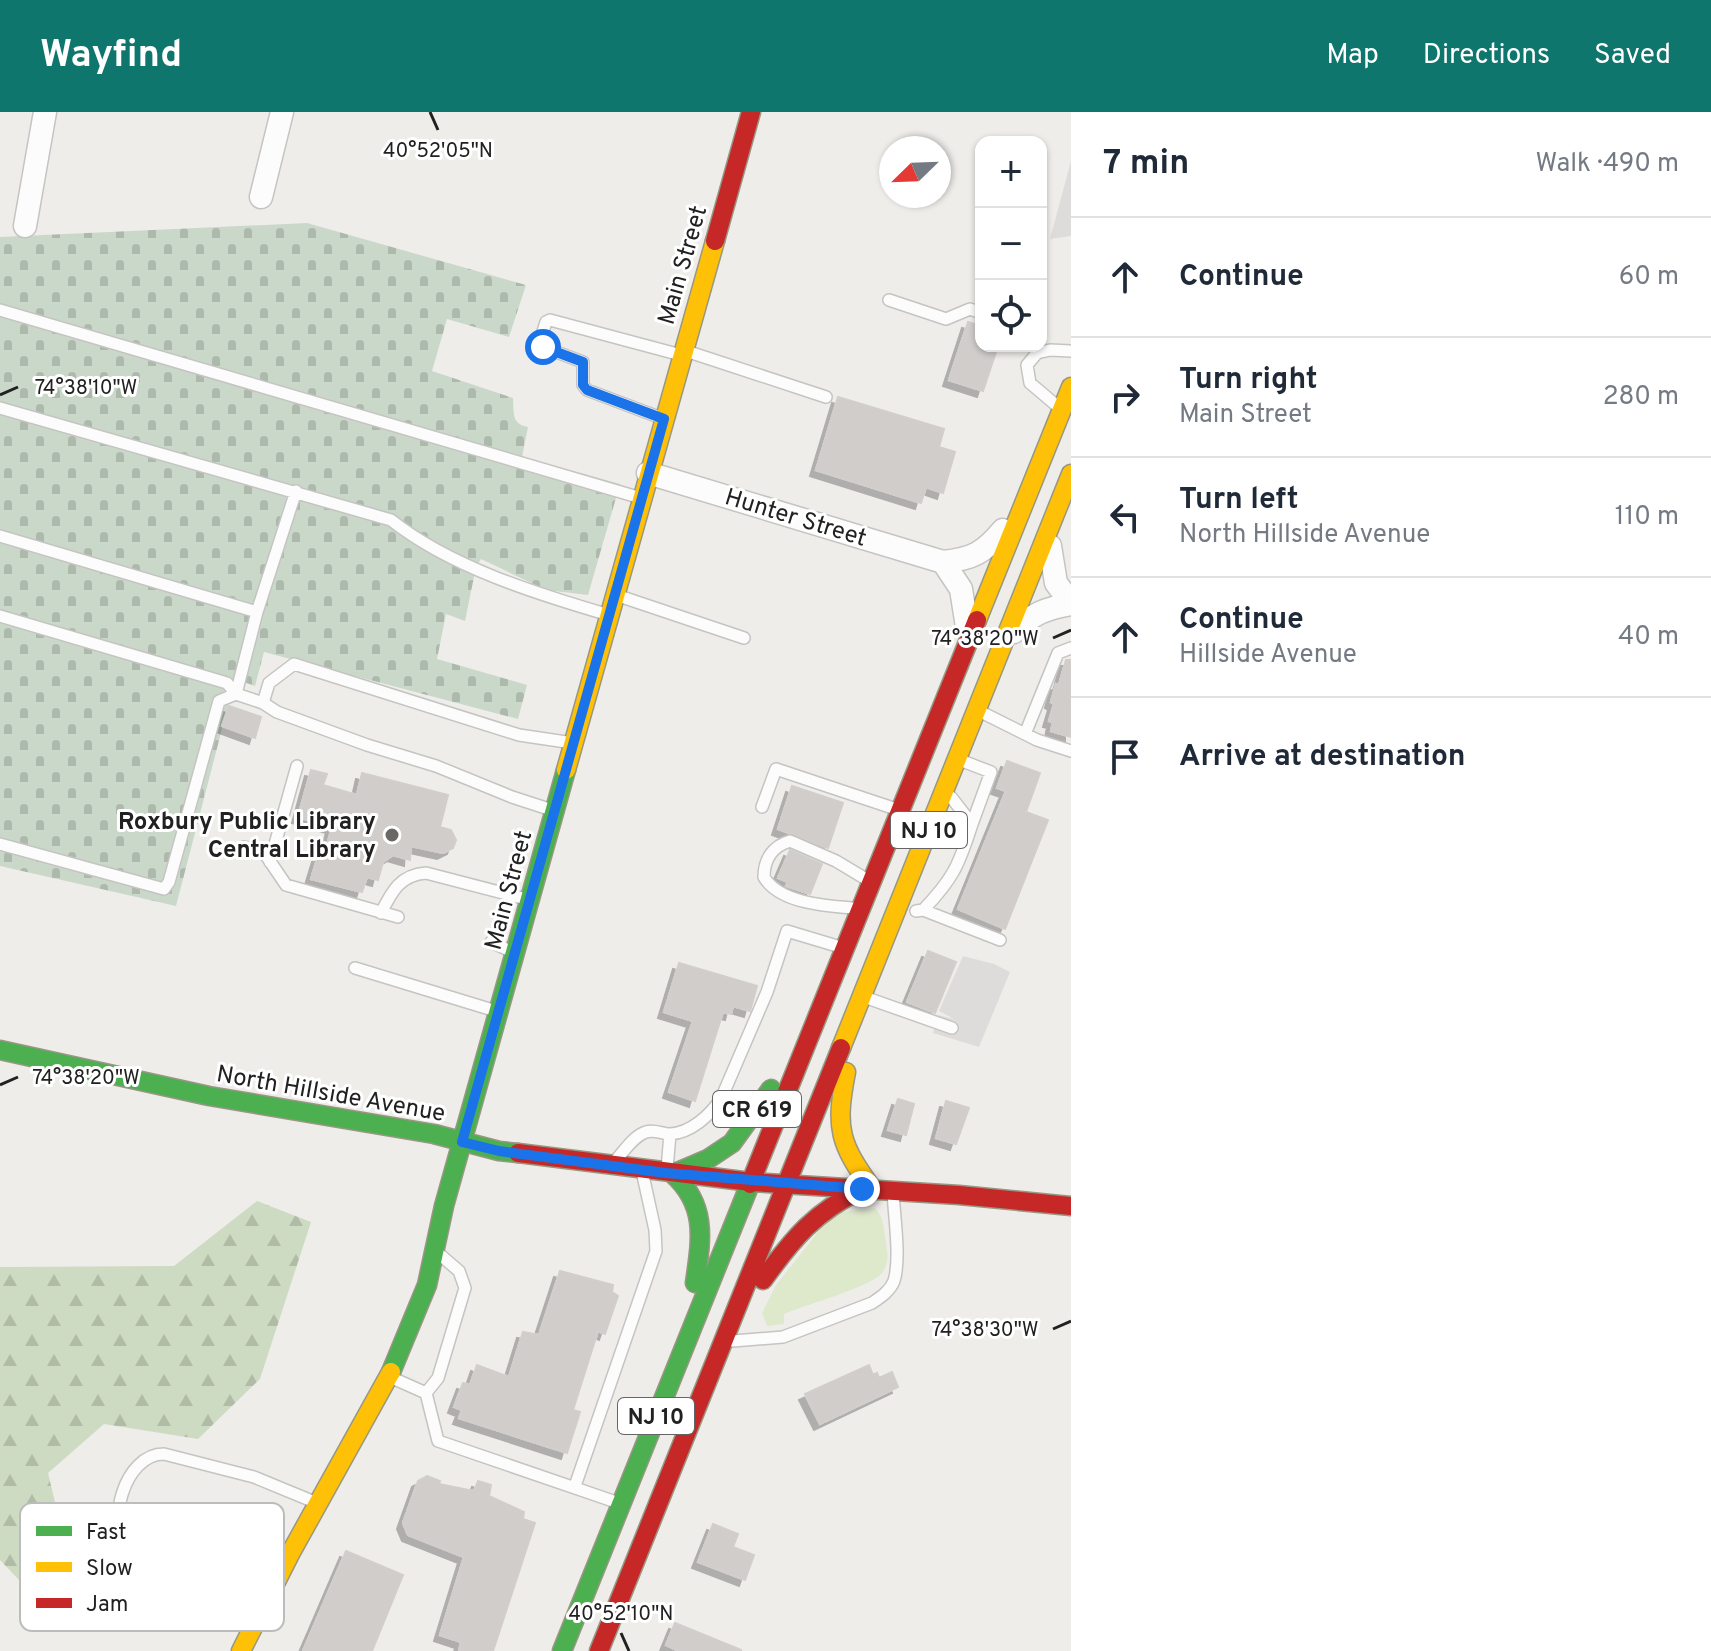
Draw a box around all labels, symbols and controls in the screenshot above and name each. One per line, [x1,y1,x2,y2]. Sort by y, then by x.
text: Wayfind [40,32,182,81]
text: Map [1326,38,1379,74]
text: Directions [1423,38,1550,74]
text: Saved [1594,38,1671,74]
north arrow [879,136,951,208]
map controls [975,136,1047,352]
button: + [975,136,1047,208]
text: 40°52'05"N [383,139,493,165]
text: 7 min [1103,143,1189,186]
text: Walk · 490 m [1535,148,1679,181]
street label: Main Street [653,203,715,329]
button: − [975,208,1047,280]
icon: ahead [1103,255,1147,299]
text: Continue [1179,259,1304,296]
text: 60 m [1619,261,1679,294]
button: locate [975,280,1047,352]
route start [525,329,561,365]
text: Turn right [1179,362,1317,399]
icon: right [1103,375,1147,419]
text: 74°38'10"W [35,376,137,402]
text: 280 m [1603,381,1679,414]
text: Main Street [1179,399,1312,432]
text: Turn left [1179,482,1299,519]
street label: Hunter Street [721,483,870,555]
icon: left [1103,495,1147,539]
text: 110 m [1615,501,1679,534]
text: North Hillside Avenue [1179,519,1430,552]
text: Continue [1179,602,1304,639]
icon: ahead [1103,615,1147,659]
text: 40 m [1618,621,1679,654]
text: 74°38'20"W [931,627,1039,653]
text: Hillside Avenue [1179,639,1357,672]
icon: arrive [1103,735,1147,779]
text: Arrive at destination [1179,739,1465,776]
place label: Roxbury Public Library Central Library [118,808,376,866]
road number: NJ 10 [891,812,967,848]
marker: Roxbury Public Library Central Library [383,826,401,844]
street label: Main Street [480,827,540,954]
street label: North Hillside Avenue [214,1060,447,1130]
text: 74°38'20"W [32,1066,140,1092]
road number: CR 619 [713,1091,801,1127]
route end [844,1171,880,1207]
text: 74°38'30"W [931,1318,1039,1344]
road number: NJ 10 [618,1398,694,1434]
legend [20,1503,284,1631]
text: Fast [86,1520,127,1547]
text: Slow [86,1556,133,1583]
text: Jam [86,1592,129,1619]
text: 40°52'10"N [569,1602,673,1628]

